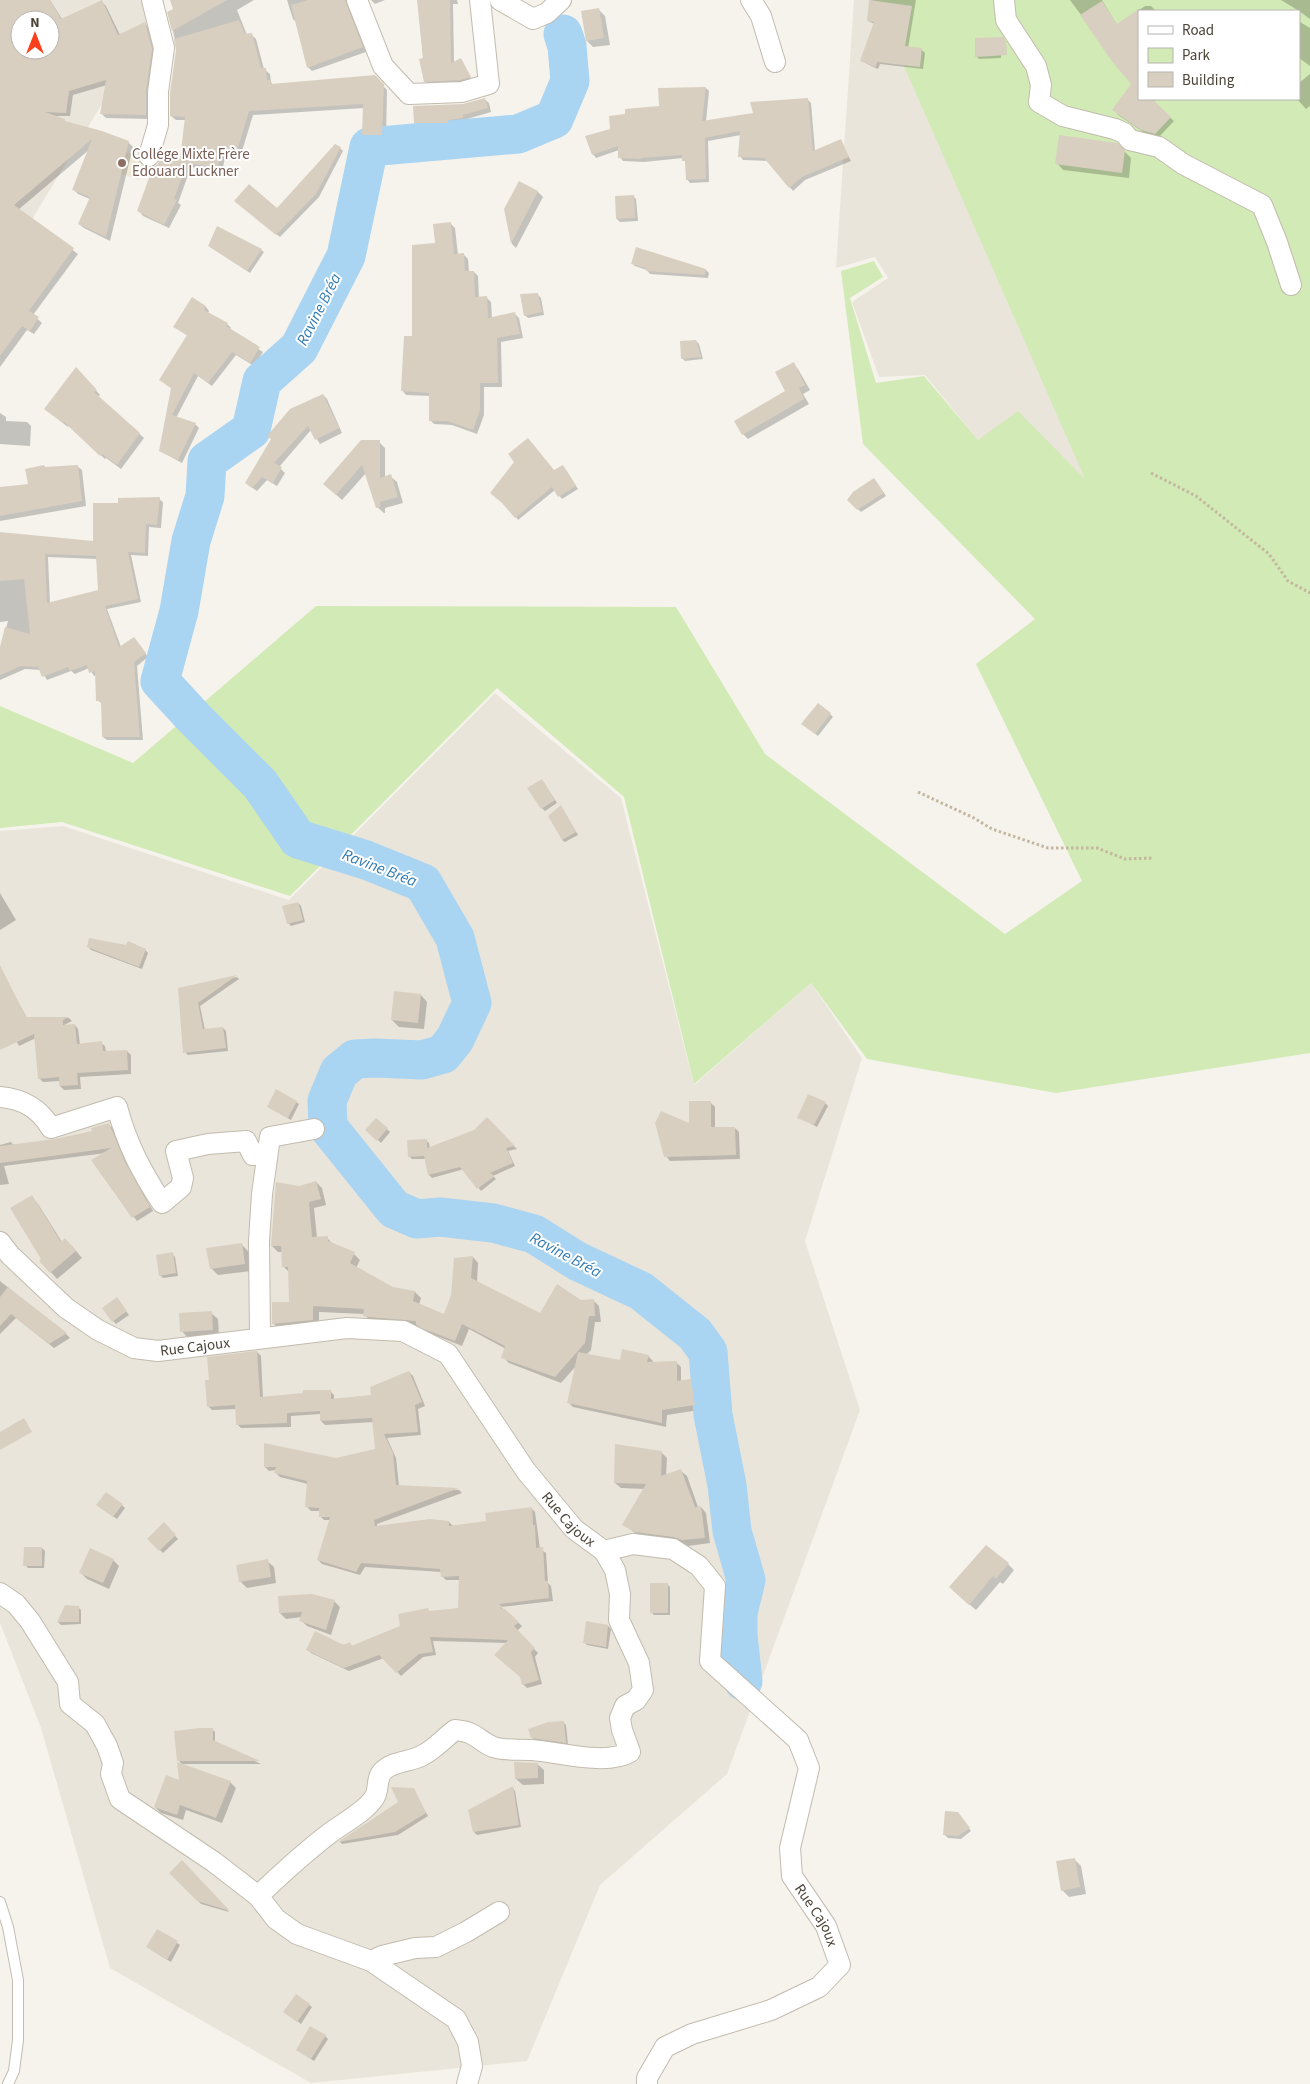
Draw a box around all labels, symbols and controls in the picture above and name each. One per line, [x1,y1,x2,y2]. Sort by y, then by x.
north arrow [10,10,60,60]
legend [1138,10,1300,100]
text: N [30,13,40,33]
text: Road [1182,20,1214,41]
text: Park [1182,45,1211,66]
text: Building [1182,70,1235,91]
place label: Collége Mixte Frère Edouard Luckner [132,144,250,182]
marker: Collége Mixte Frère Edouard Luckner [116,157,128,169]
water label: Ravine Bréa [291,269,347,349]
water label: Ravine Bréa [339,844,420,892]
water label: Ravine Bréa [526,1227,606,1283]
street label: Rue Cajoux [159,1332,231,1362]
street label: Rue Cajoux [536,1487,600,1552]
street label: Rue Cajoux [789,1880,843,1950]

